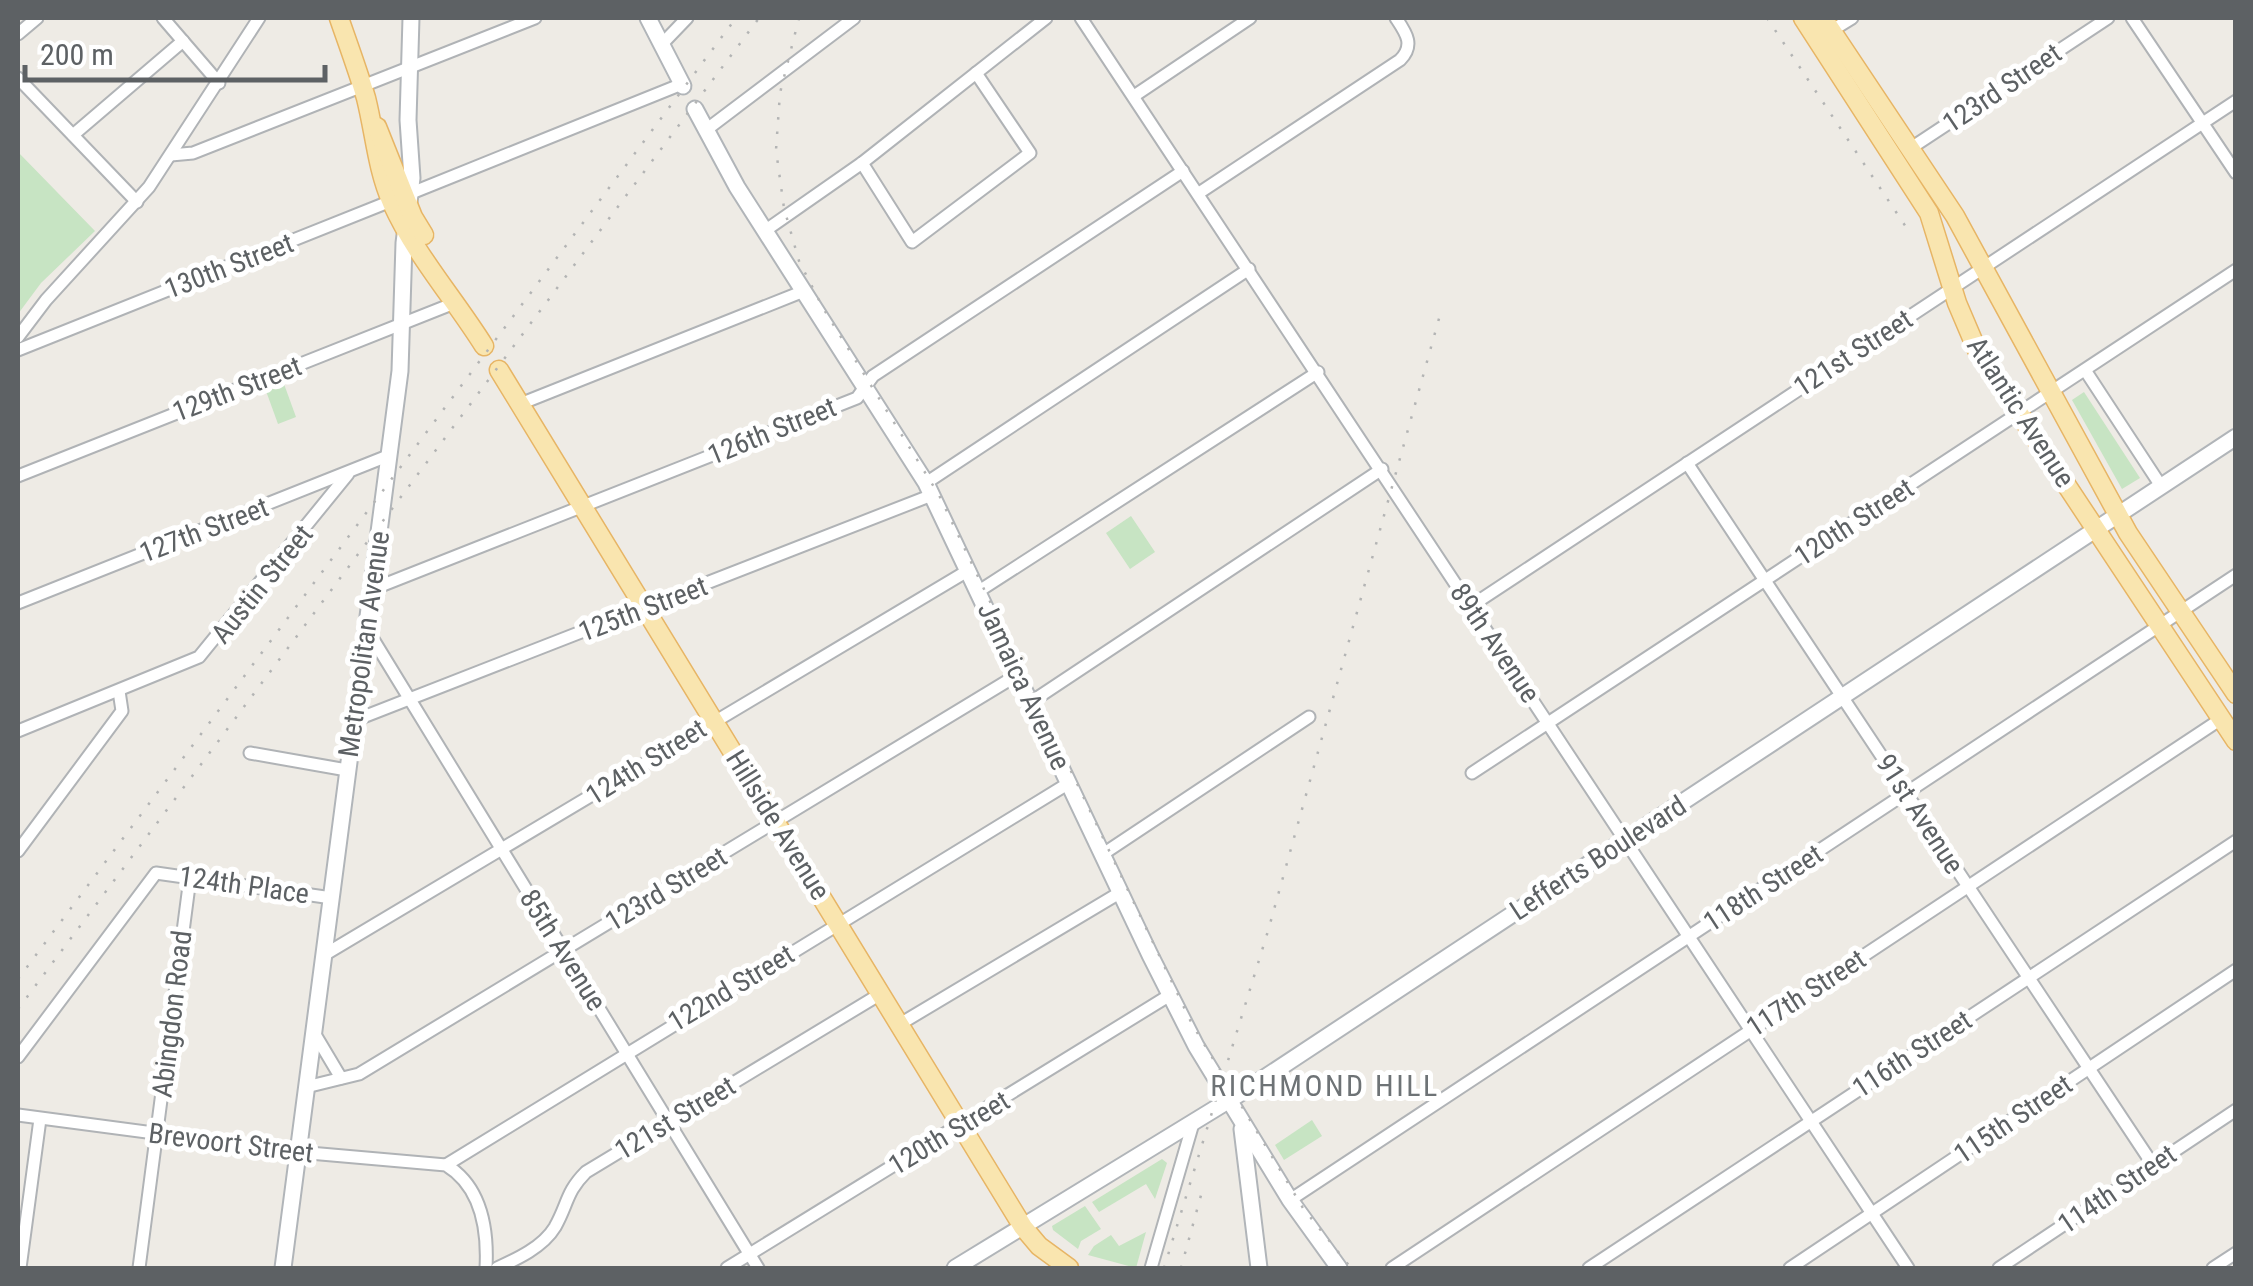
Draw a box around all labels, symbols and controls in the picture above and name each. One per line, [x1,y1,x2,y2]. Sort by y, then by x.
scale bar [25,20,325,82]
street label: 123rd Street [1937,36,2067,140]
text: 200 m [40,37,114,72]
street label: 130th Street [160,226,298,306]
street label: 121st Street [1788,303,1918,403]
street label: Atlantic Avenue [1960,331,2082,493]
street label: 129th Street [168,349,306,429]
street label: 126th Street [703,390,841,472]
street label: 120th Street [1788,471,1920,573]
street label: 127th Street [135,490,273,570]
street label: Austin Street [204,518,320,650]
street label: Metropolitan Avenue [332,529,396,759]
street label: 125th Street [574,569,712,649]
street label: 89th Avenue [1443,577,1547,709]
street label: Jamaica Avenue [971,597,1077,775]
street label: 124th Street [580,712,712,812]
street label: Hillside Avenue [719,744,837,906]
street label: 91st Avenue [1869,748,1971,880]
street label: Lefferts Boulevard [1504,789,1692,927]
street label: 118th Street [1697,837,1829,939]
street label: 123rd Street [599,840,733,938]
street label: 124th Place [177,860,311,910]
street label: 85th Avenue [513,883,613,1017]
street label: Abingdon Road [145,929,199,1099]
street label: 122nd Street [662,938,800,1038]
street label: 117th Street [1740,942,1872,1044]
street label: 116th Street [1846,1003,1978,1105]
street label: 115th Street [1948,1067,2078,1171]
district label: RICHMOND HILL [1210,1068,1440,1103]
street label: 121st Street [609,1069,741,1167]
street label: 120th Street [883,1084,1015,1182]
street label: Brevoort Street [147,1117,315,1169]
street label: 114th Street [2052,1137,2182,1241]

